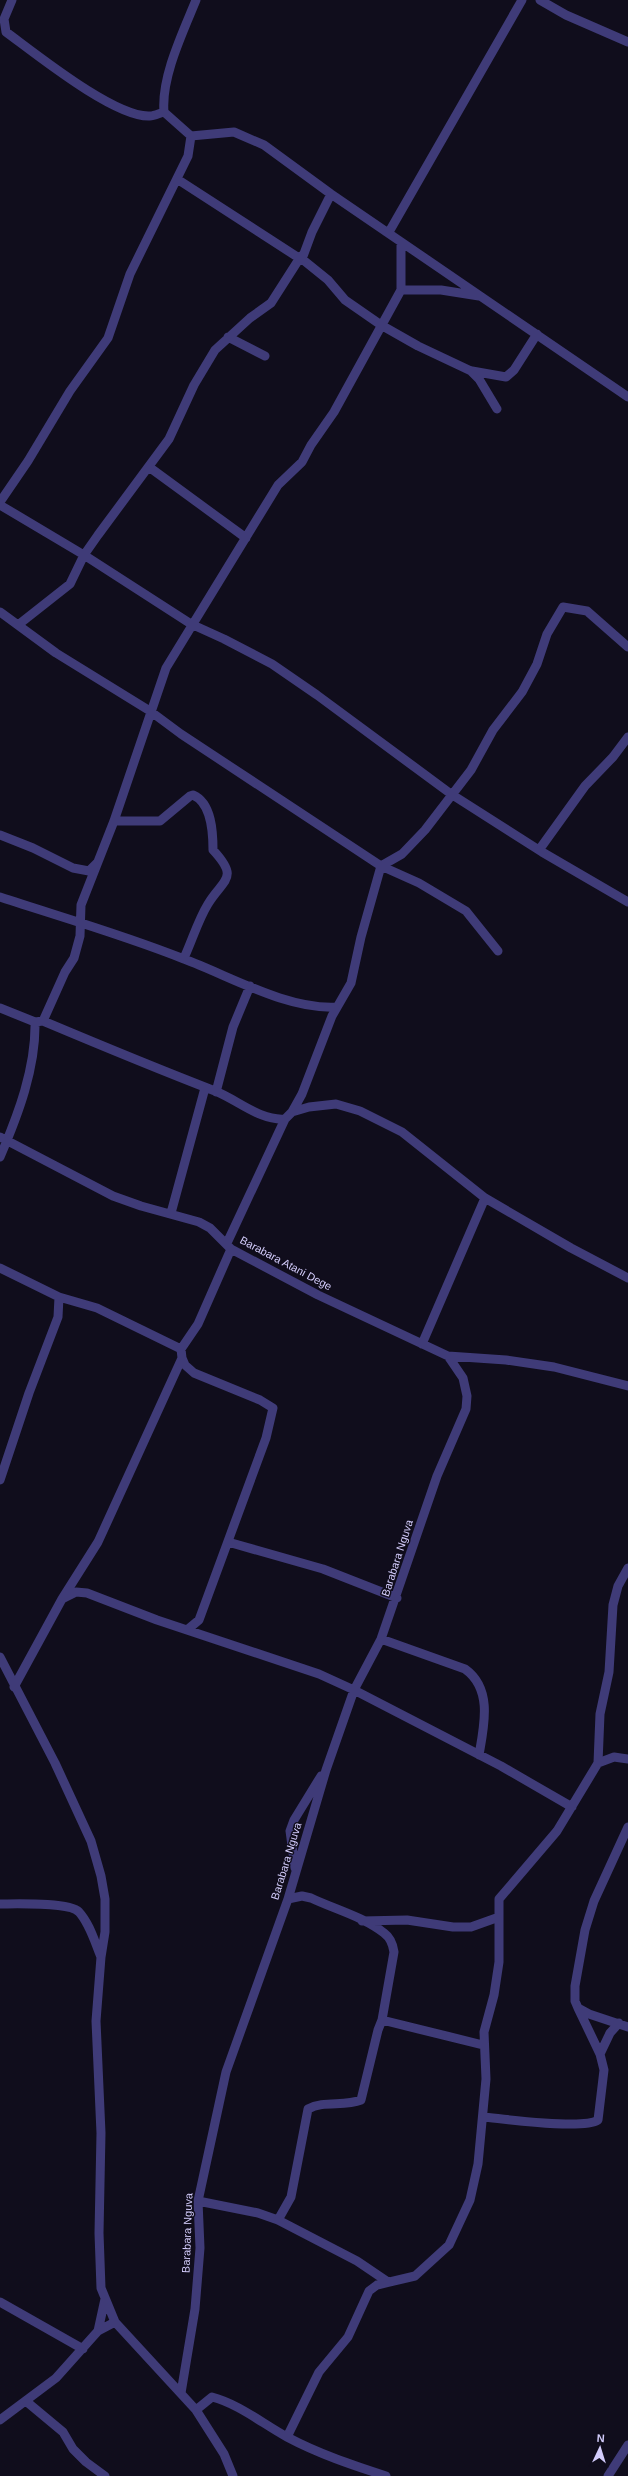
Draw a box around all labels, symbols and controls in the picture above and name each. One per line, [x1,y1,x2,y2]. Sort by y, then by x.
street label: Barabara Atani Dege [238,1234,334,1292]
street label: Barabara Nguva [379,1517,415,1598]
street label: Barabara Nguva [269,1820,304,1901]
street label: Barabara Nguva [180,2192,194,2273]
north arrow [580,2428,620,2468]
text: N [596,2432,605,2444]

